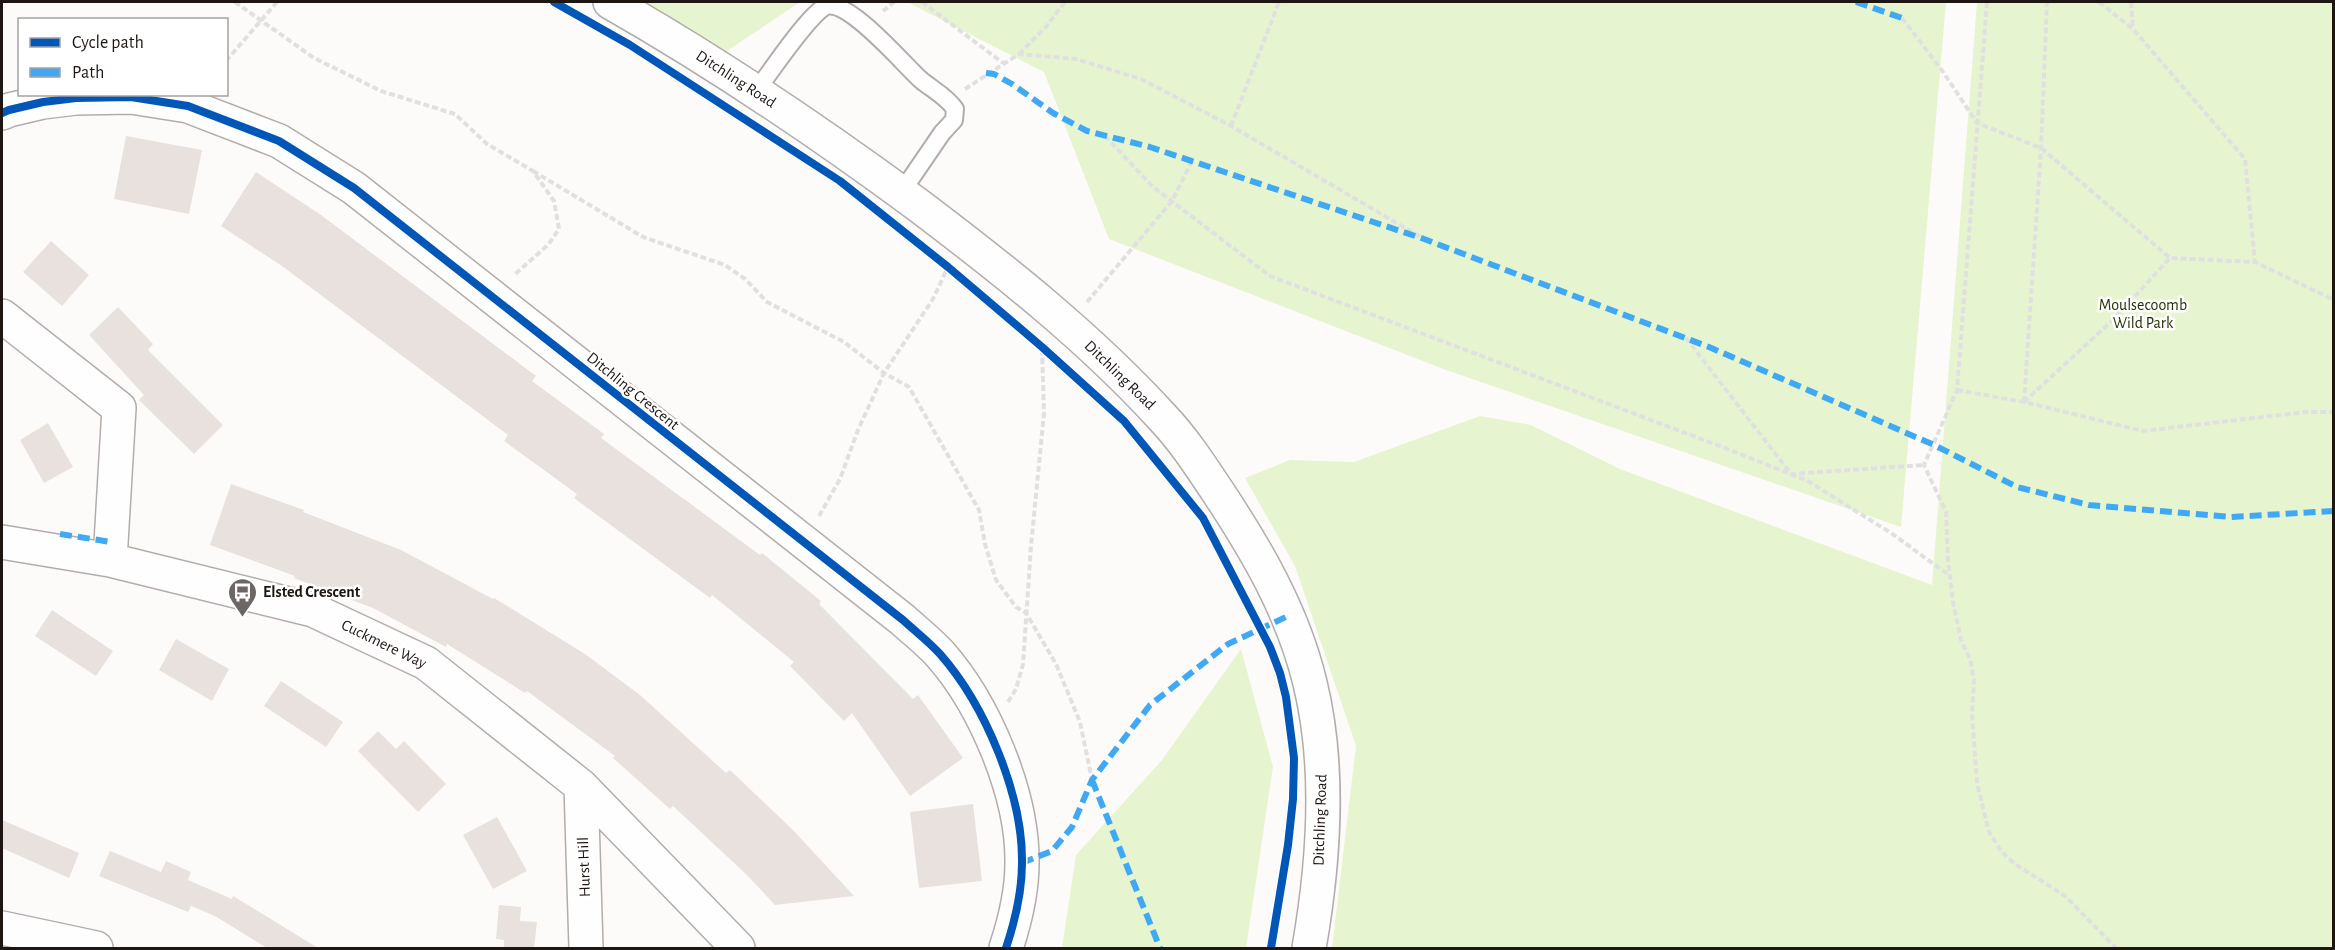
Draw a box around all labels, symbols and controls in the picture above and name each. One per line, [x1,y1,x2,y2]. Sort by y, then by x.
legend [18,18,228,96]
text: Cycle path [72,34,144,52]
street label: Ditchling Road [693,47,779,111]
text: Path [72,64,104,82]
park label: Moulsecoomb Wild Park [2099,297,2187,331]
street label: Ditchling Road [1081,337,1159,413]
street label: Ditchling Crescent [584,349,682,433]
bus stop icon: Elsted Crescent [226,576,258,618]
place label: Elsted Crescent [263,584,361,600]
street label: Cuckmere Way [338,617,429,672]
street label: Ditchling Road [1310,774,1330,866]
street label: Hurst Hill [575,837,593,897]

